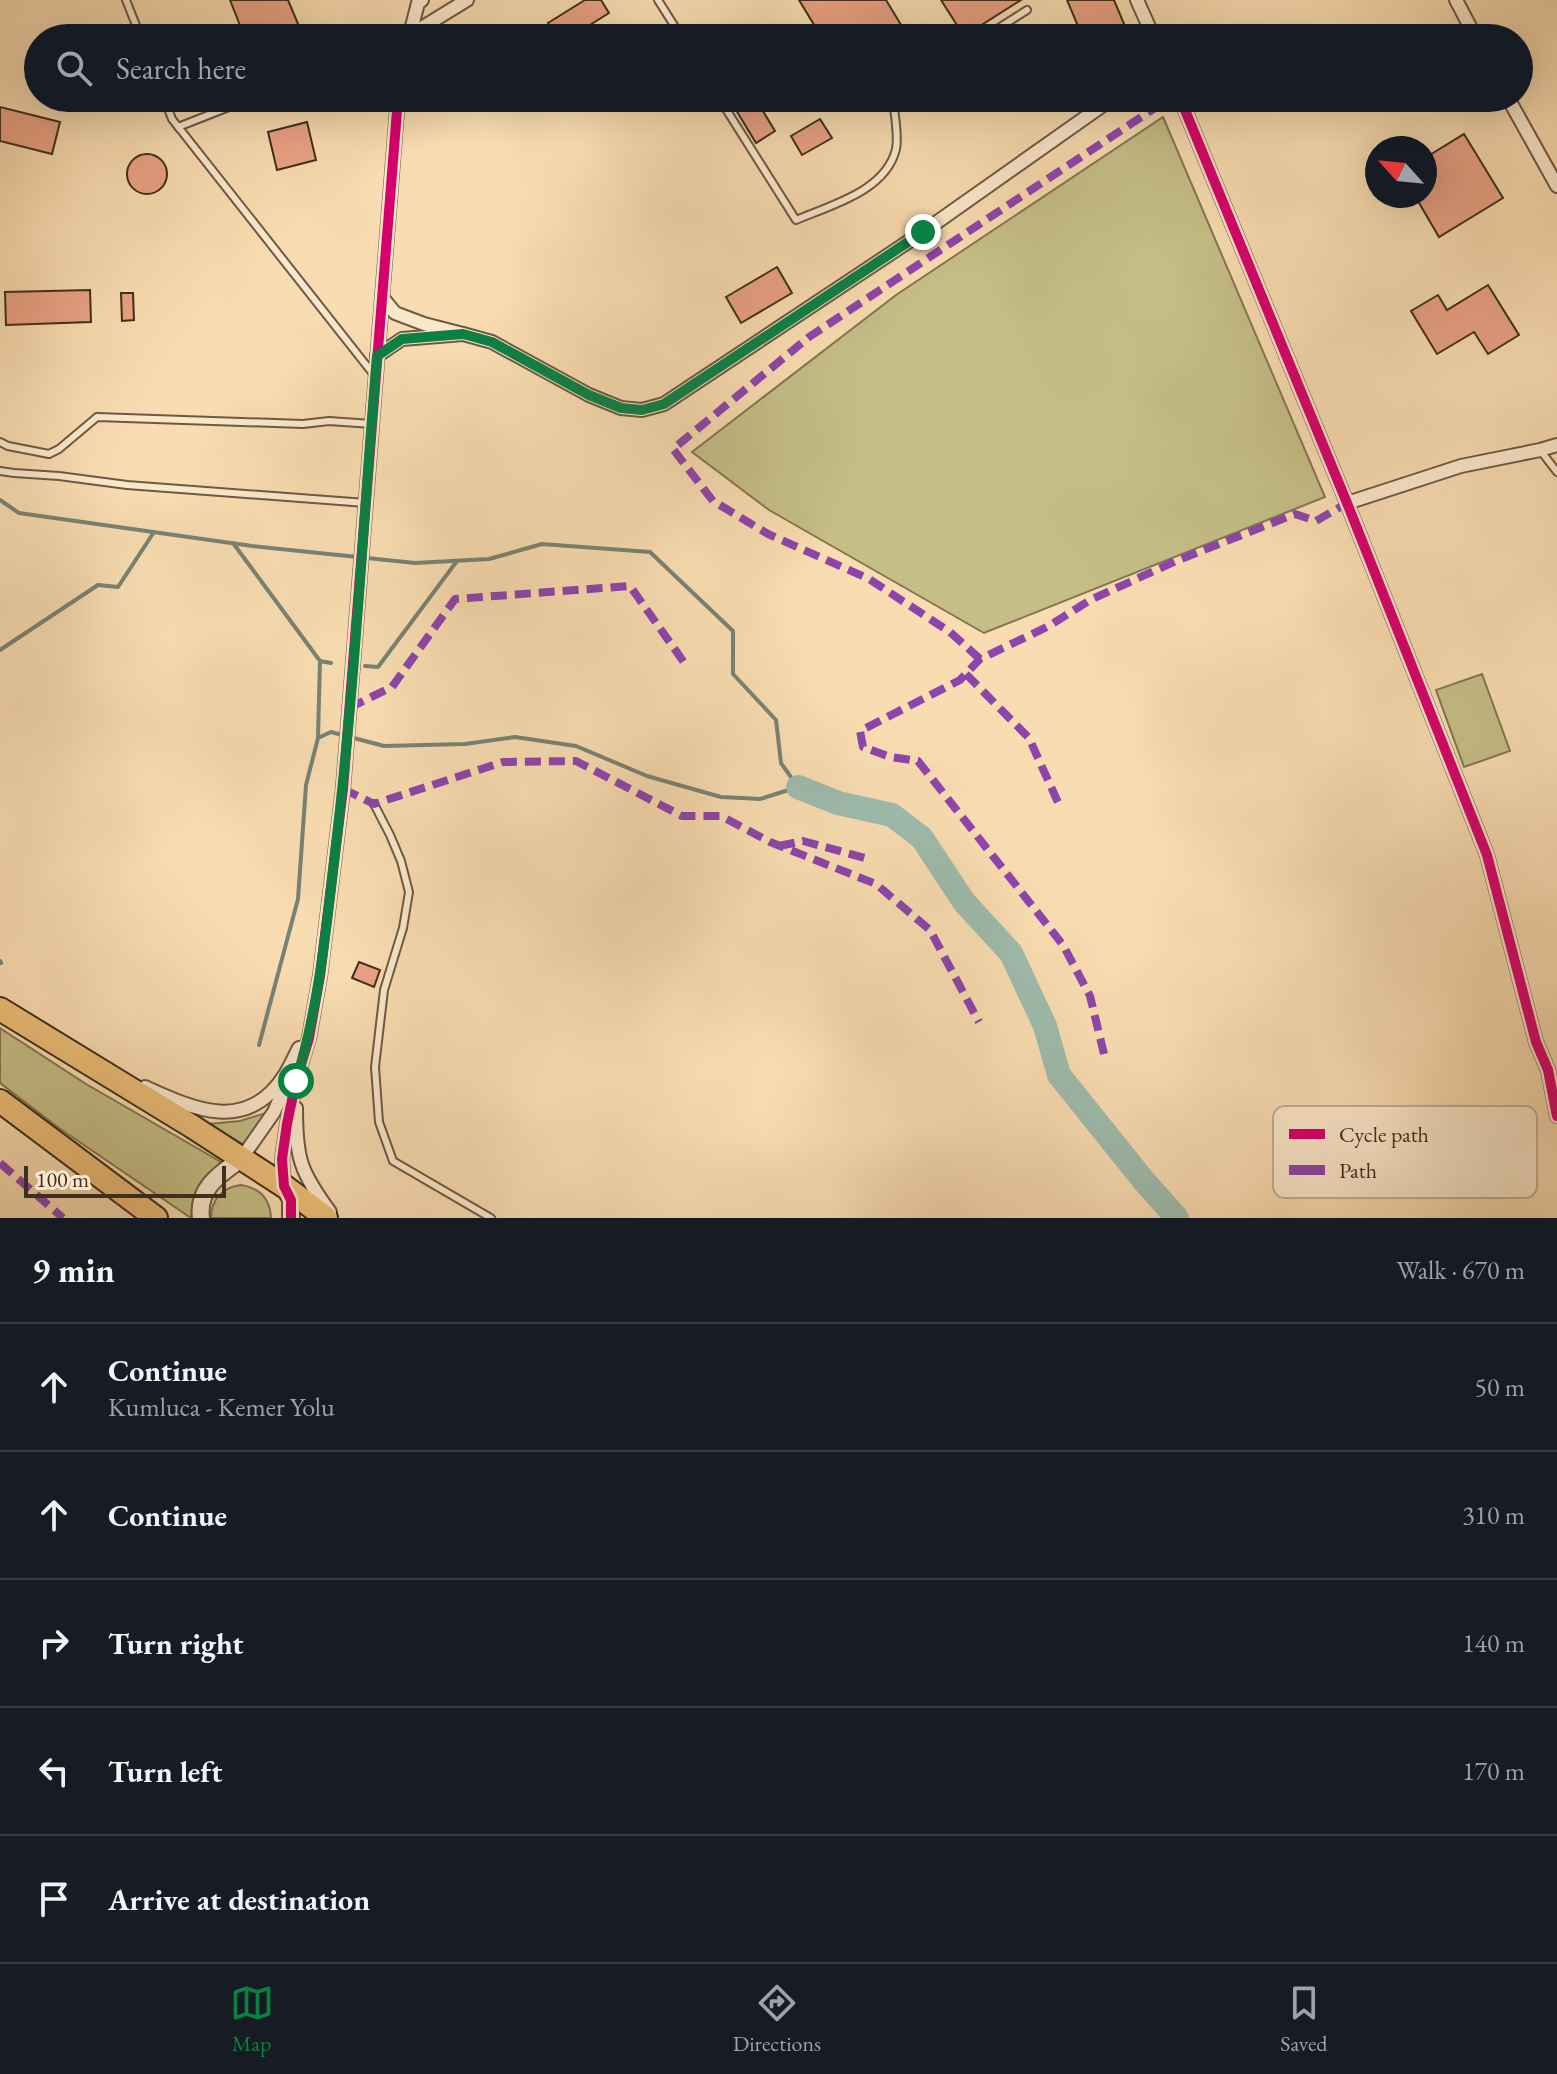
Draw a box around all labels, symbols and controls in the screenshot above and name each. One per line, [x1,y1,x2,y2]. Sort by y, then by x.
search box [24,24,1533,112]
icon: search [52,46,96,90]
text: Search here [116,49,246,88]
north arrow [1365,136,1437,208]
route end [905,214,941,250]
route start [278,1063,314,1099]
legend [1273,1106,1537,1198]
text: Cycle path [1339,1120,1429,1149]
text: Path [1339,1156,1377,1185]
scale bar [24,1162,226,1198]
text: 100 m [36,1165,89,1194]
text: 9 min [32,1248,115,1292]
text: Walk · 670 m [1397,1253,1525,1287]
text: Continue [108,1351,227,1390]
icon: ahead [32,1365,76,1409]
text: 50 m [1475,1370,1525,1404]
text: Kumluca - Kemer Yolu [108,1390,335,1424]
icon: ahead [32,1493,76,1537]
text: Continue [108,1496,227,1535]
text: 310 m [1462,1498,1525,1532]
icon: right [32,1621,76,1665]
text: Turn right [108,1624,244,1663]
text: 140 m [1462,1626,1525,1660]
icon: left [32,1749,76,1793]
text: Turn left [108,1752,222,1791]
text: 170 m [1462,1754,1525,1788]
icon: arrive [32,1877,76,1921]
text: Arrive at destination [108,1880,370,1919]
tab: Map [230,1981,274,2058]
tab: Directions [733,1981,821,2058]
tab: Saved [1280,1981,1327,2058]

